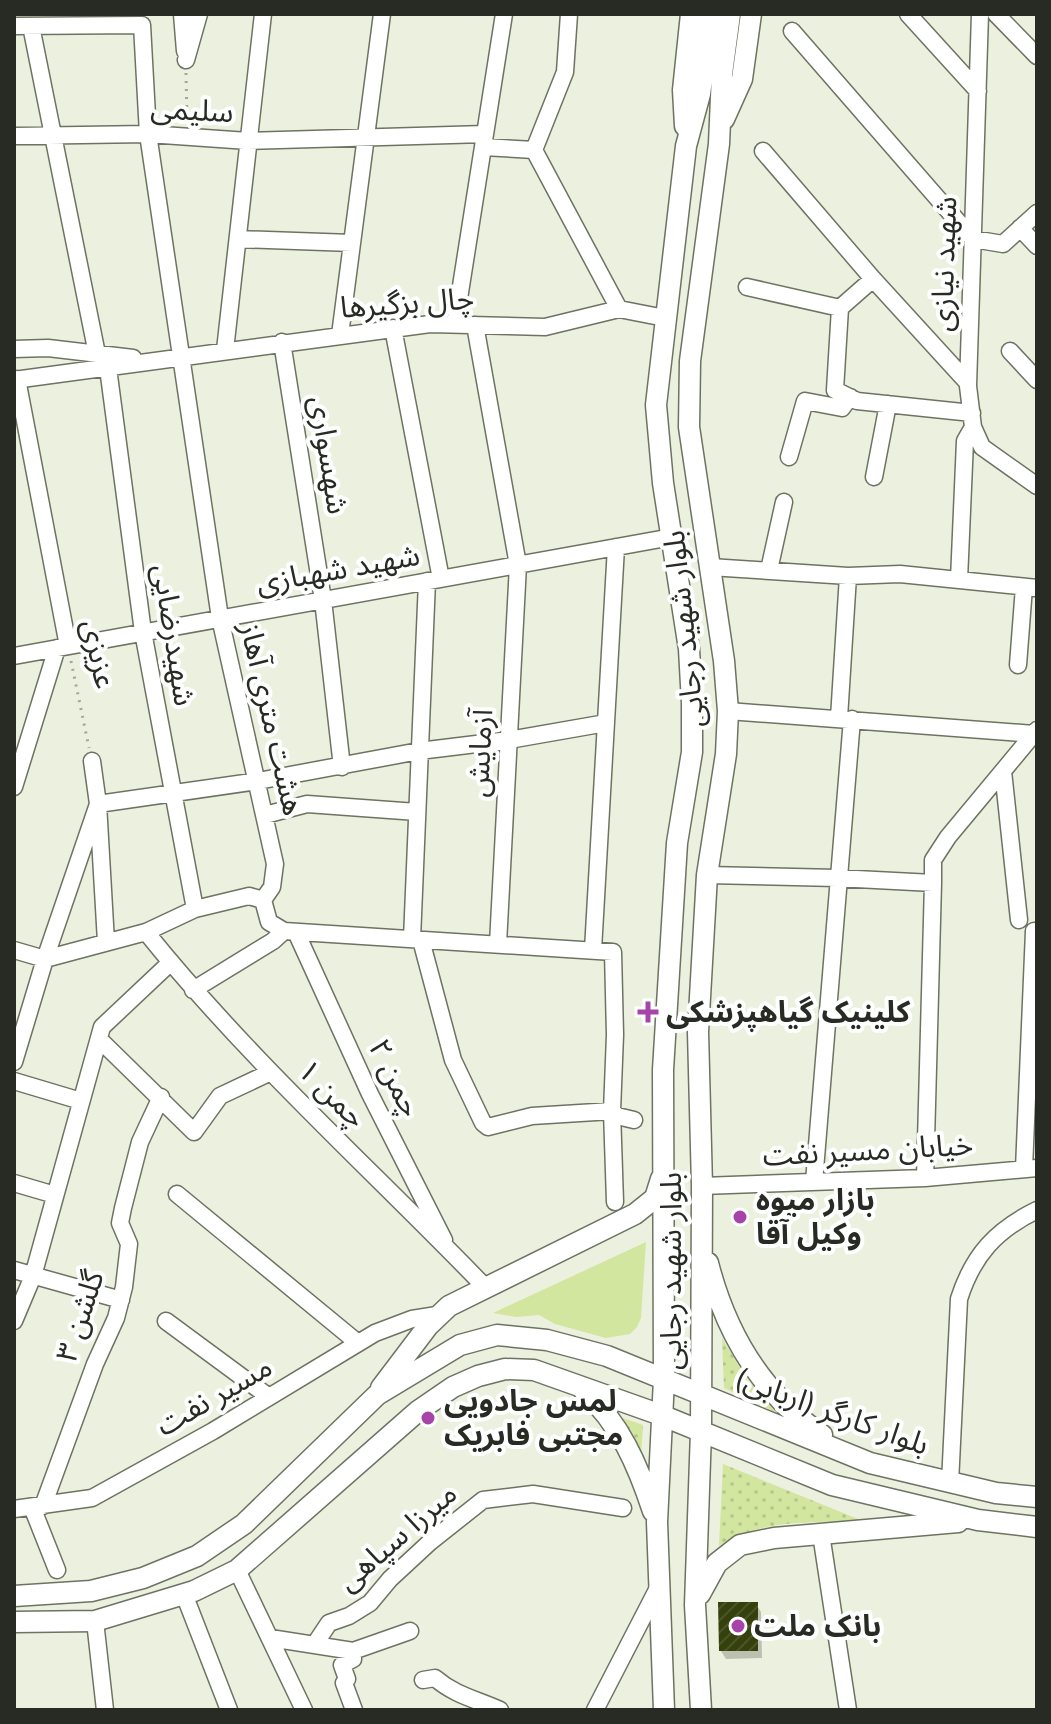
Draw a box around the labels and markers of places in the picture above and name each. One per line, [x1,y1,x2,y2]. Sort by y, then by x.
place label: کلینیک گیاهپزشکی [666,992,910,1032]
marker: کلینیک گیاهپزشکی [637,1001,659,1023]
place label: بازار میوه وکیل آقا [756,1180,875,1252]
marker: بازار میوه وکیل آقا [731,1208,749,1226]
place label: لمس جادویی مجتبی فابریک [444,1381,623,1453]
marker: لمس جادویی مجتبی فابریک [419,1409,437,1427]
place label: بانک ملت [754,1606,881,1644]
marker: بانک ملت [729,1617,747,1635]

